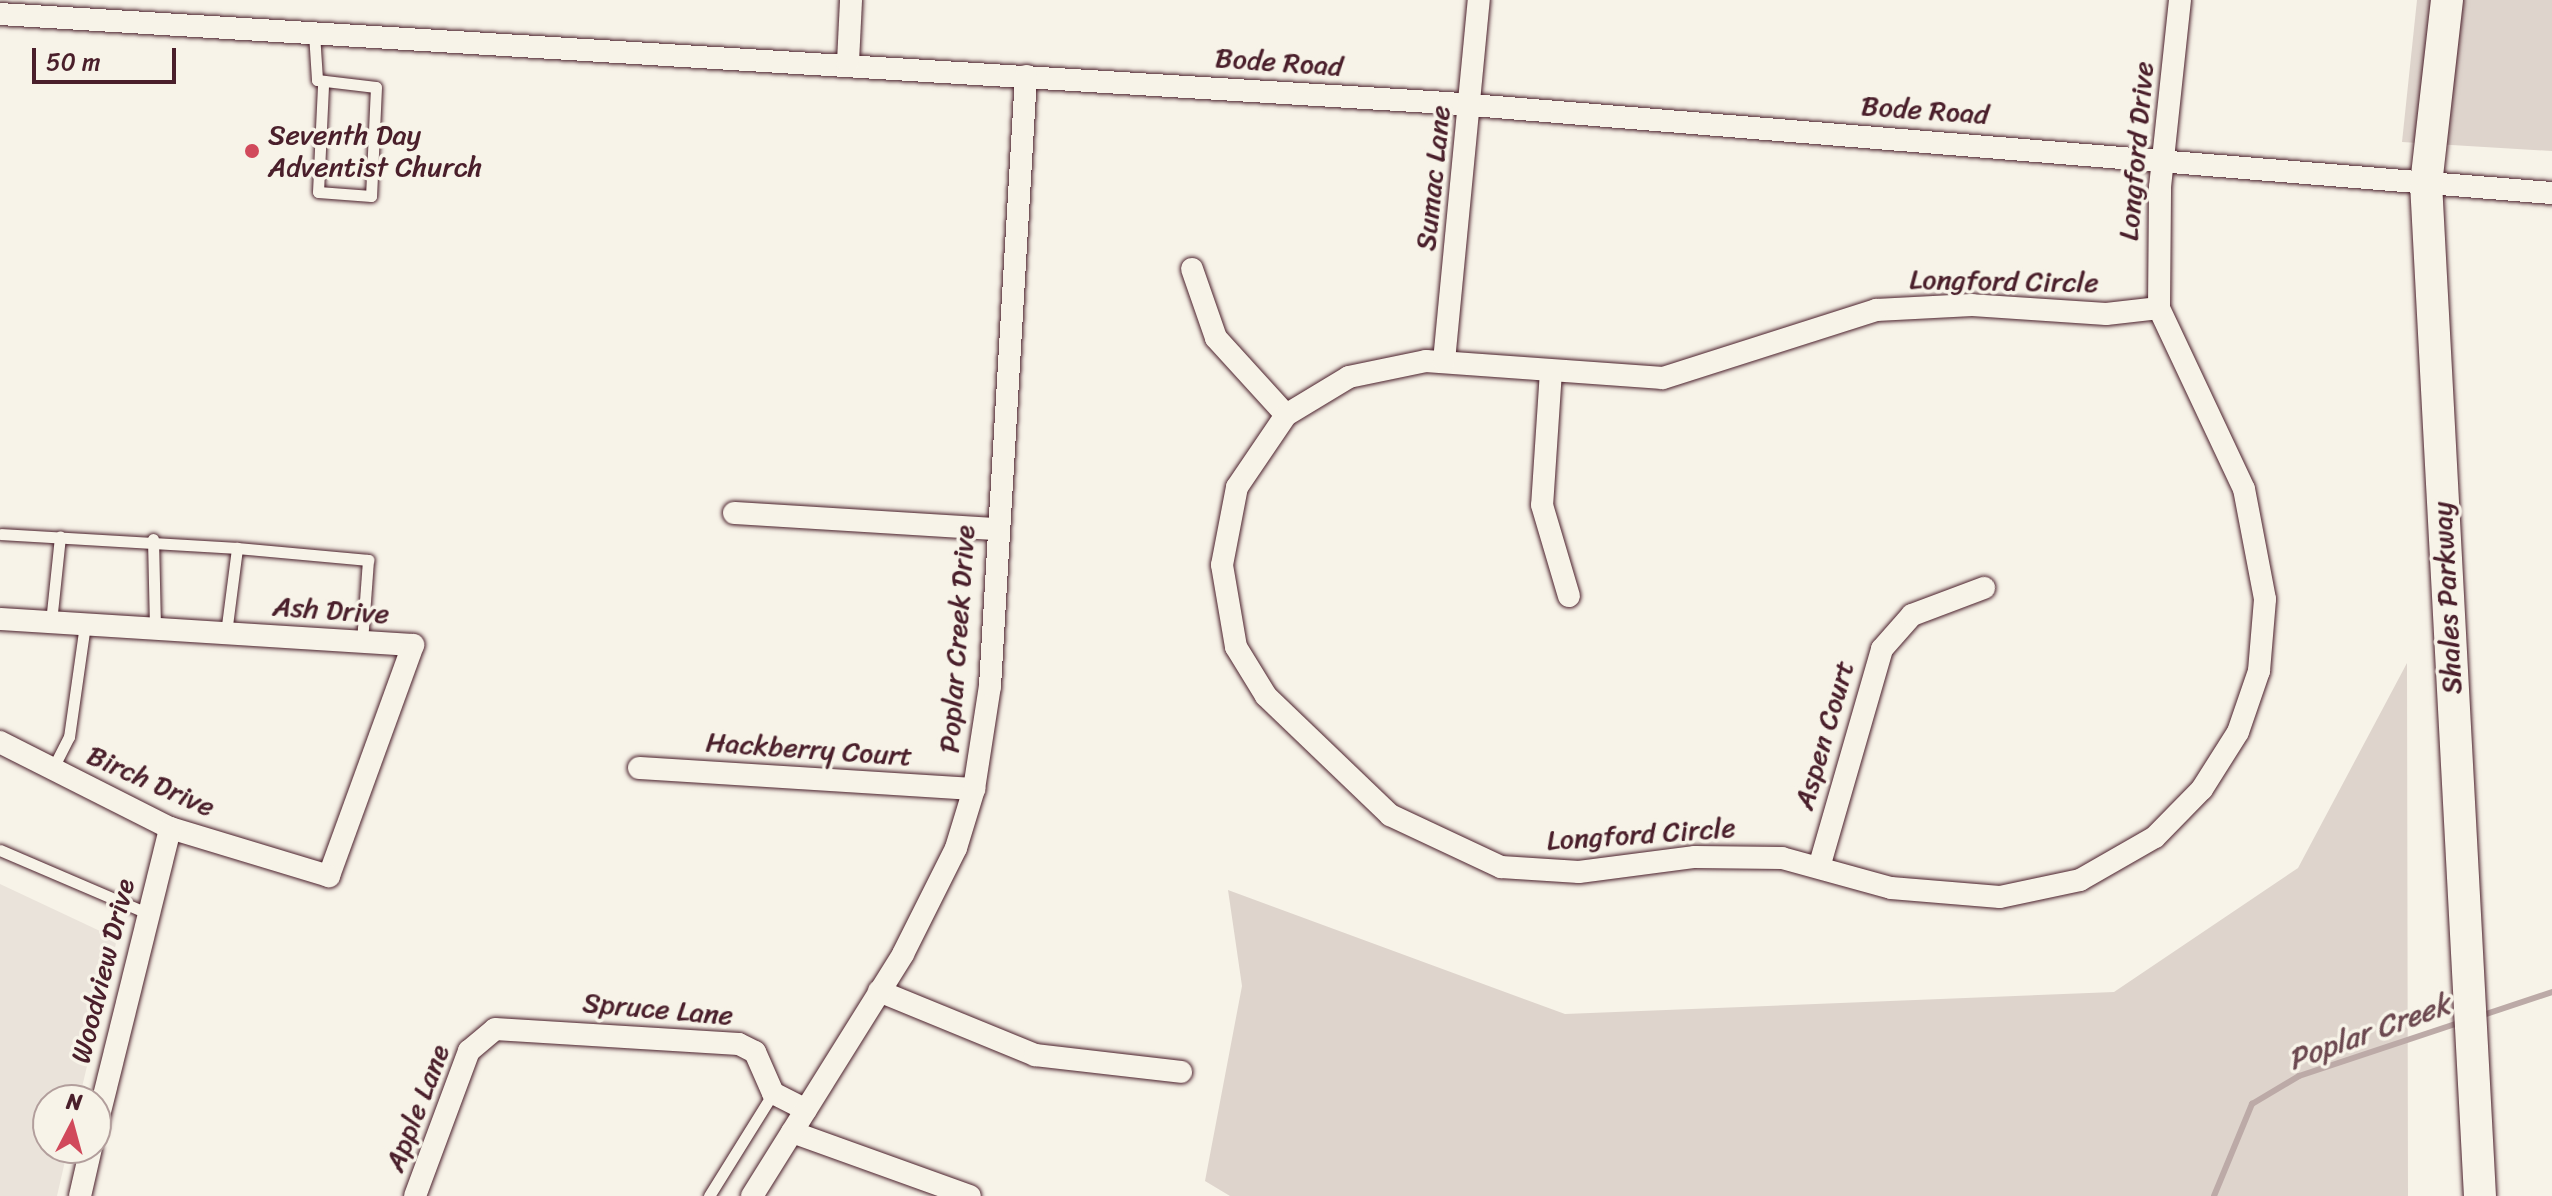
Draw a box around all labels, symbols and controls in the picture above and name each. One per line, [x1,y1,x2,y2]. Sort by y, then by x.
scale bar [36,32,180,82]
text: 50 m [46,41,101,83]
street label: Bode Road [1214,41,1344,83]
street label: Longford Drive [2111,60,2161,242]
street label: Bode Road [1860,89,1990,131]
street label: Sumac Lane [1409,104,1457,252]
place label: Seventh Day Adventist Church [268,118,482,184]
marker: Seventh Day Adventist Church [243,142,261,160]
street label: Longford Circle [1909,263,2099,299]
street label: Shales Parkway [2425,501,2469,695]
street label: Poplar Creek Drive [932,523,982,755]
street label: Ash Drive [272,589,390,631]
street label: Aspen Court [1787,657,1861,813]
street label: Hackberry Court [705,725,913,773]
street label: Birch Drive [82,738,220,824]
street label: Longford Circle [1545,811,1737,857]
street label: Woodview Drive [64,875,142,1067]
street label: Spruce Lane [581,986,735,1032]
water label: Poplar Creek [2283,986,2455,1078]
street label: Apple Lane [377,1039,457,1177]
text: N [65,1081,84,1122]
north arrow [32,1084,112,1164]

